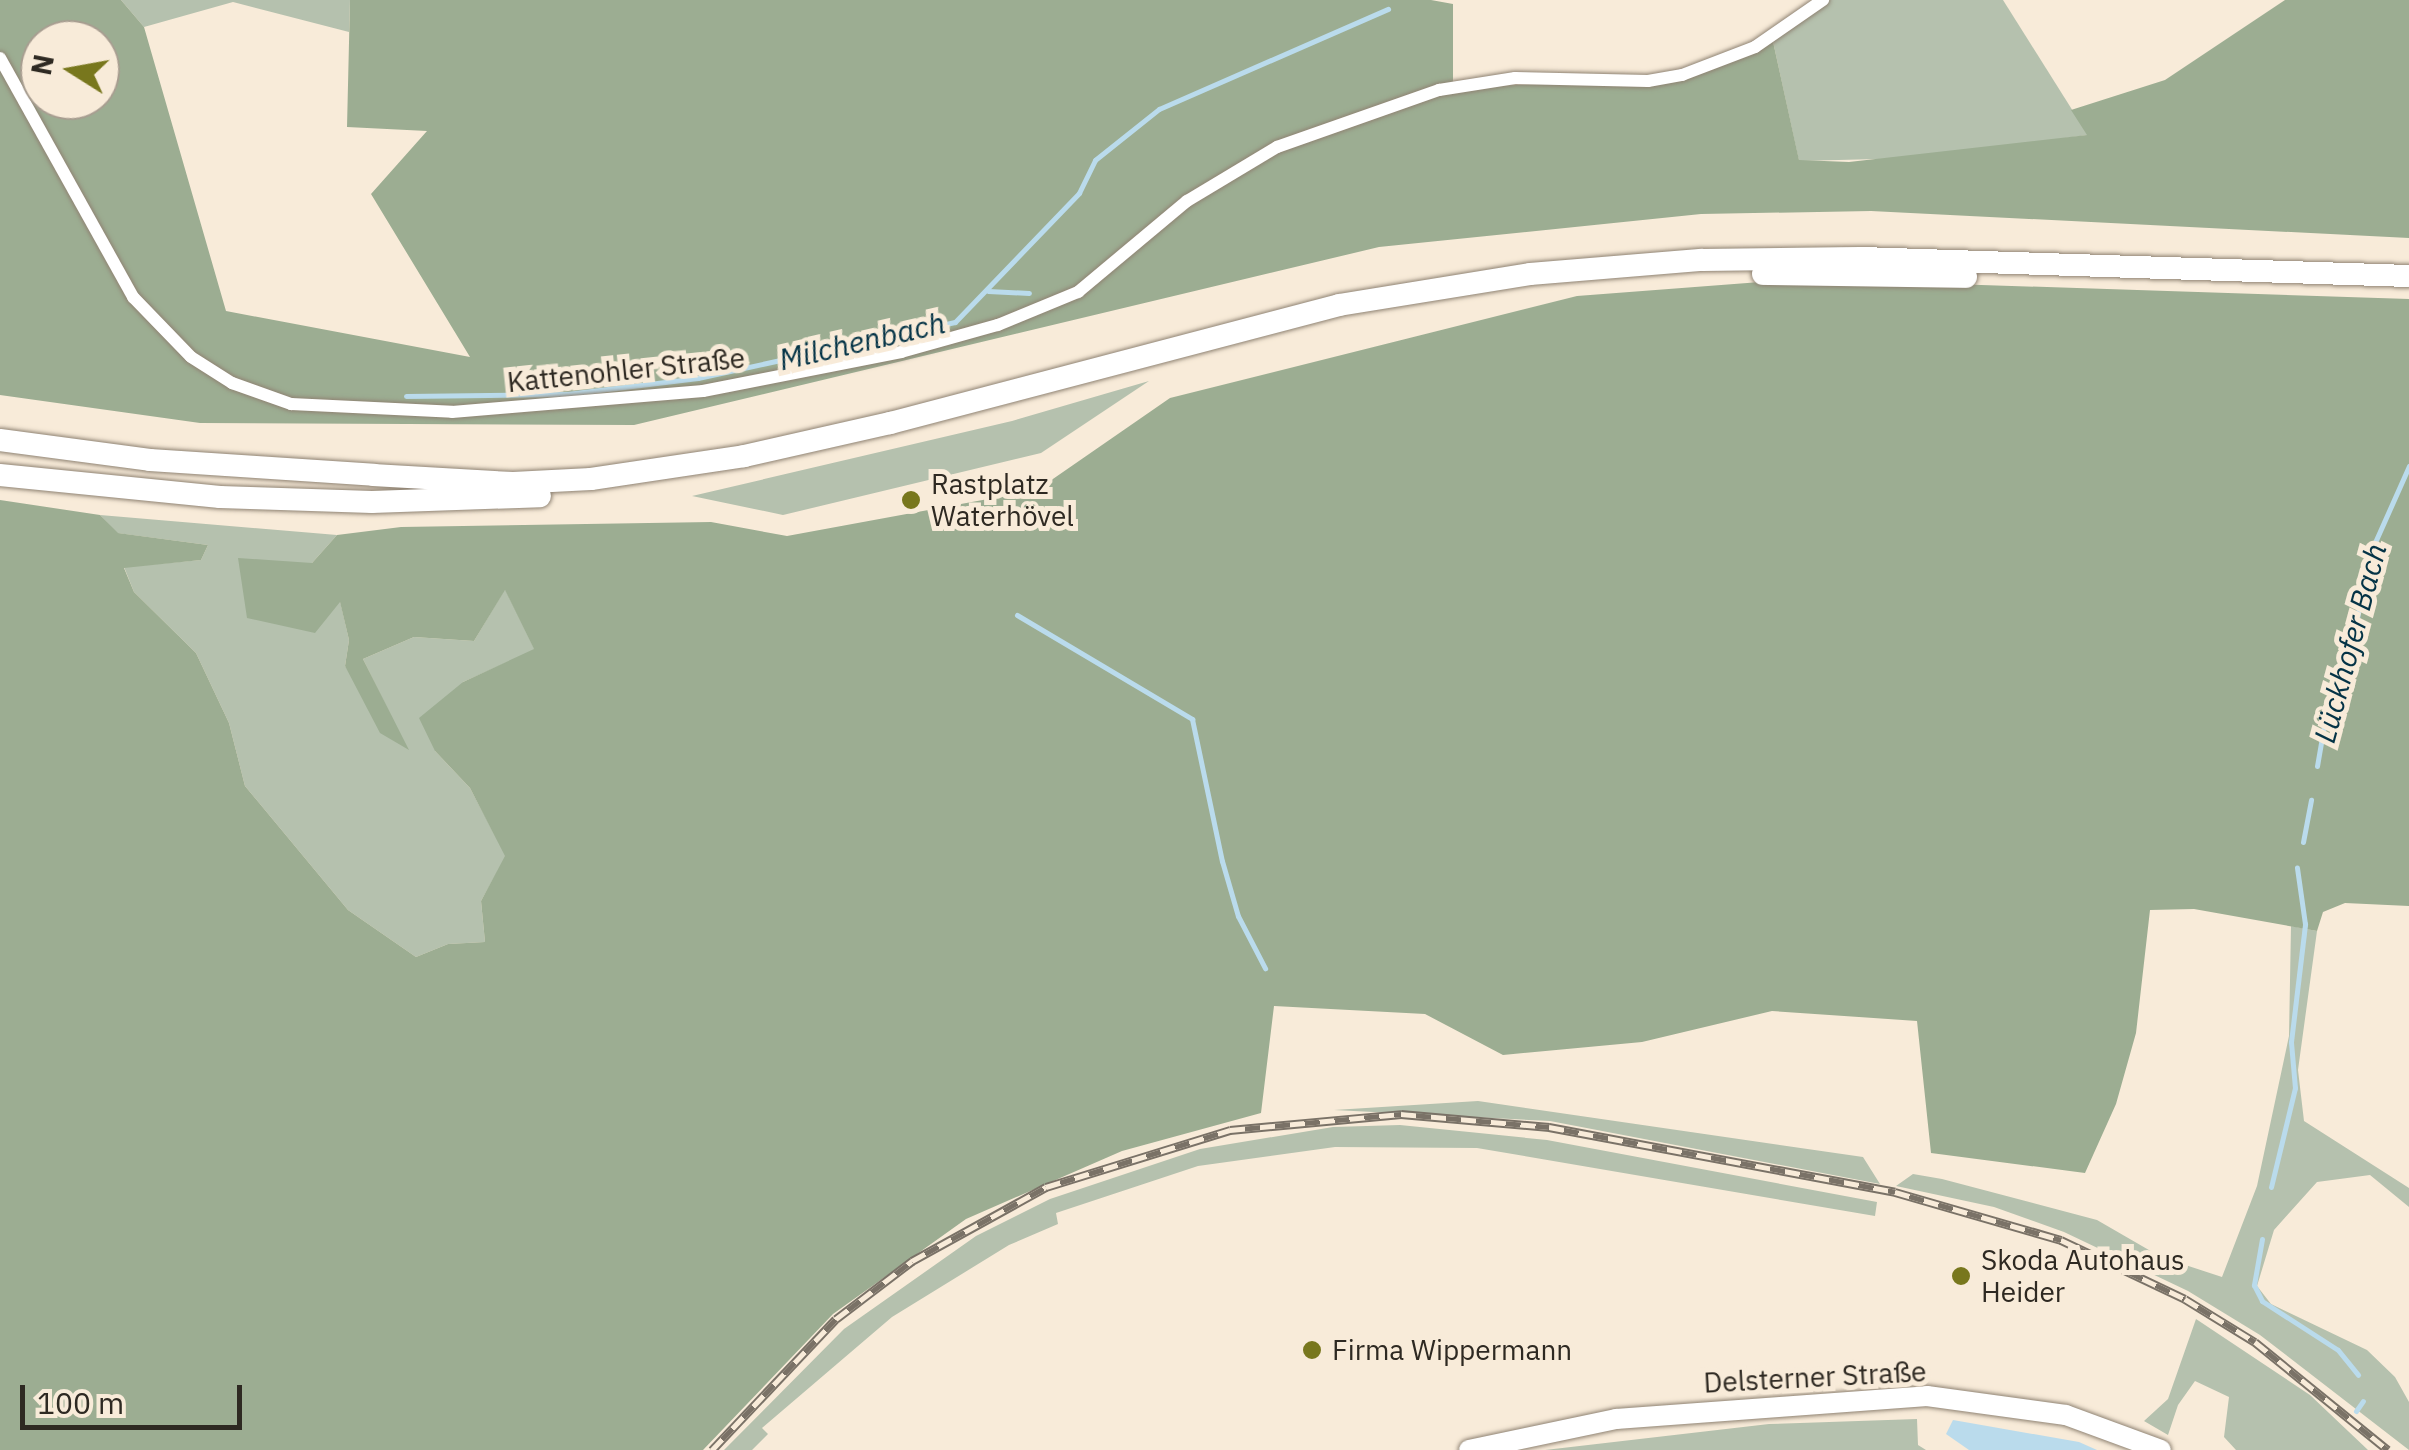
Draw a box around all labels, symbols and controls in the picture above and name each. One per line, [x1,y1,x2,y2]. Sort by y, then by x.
north arrow [20,20,120,120]
text: N [22,51,62,78]
water label: Milchenbach [775,304,949,378]
street label: Kattenohler Straße [505,341,747,399]
place label: Rastplatz Waterhövel [931,467,1074,533]
marker: Rastplatz Waterhövel [900,489,922,511]
water label: Lückhofer Bach [2306,539,2394,747]
place label: Skoda Autohaus Heider [1981,1243,2185,1309]
marker: Skoda Autohaus Heider [1950,1265,1972,1287]
place label: Firma Wippermann [1332,1333,1572,1367]
marker: Firma Wippermann [1301,1339,1323,1361]
street label: Delsterner Straße [1703,1354,1927,1400]
scale bar [25,1365,248,1427]
text: 100 m [37,1383,124,1422]

